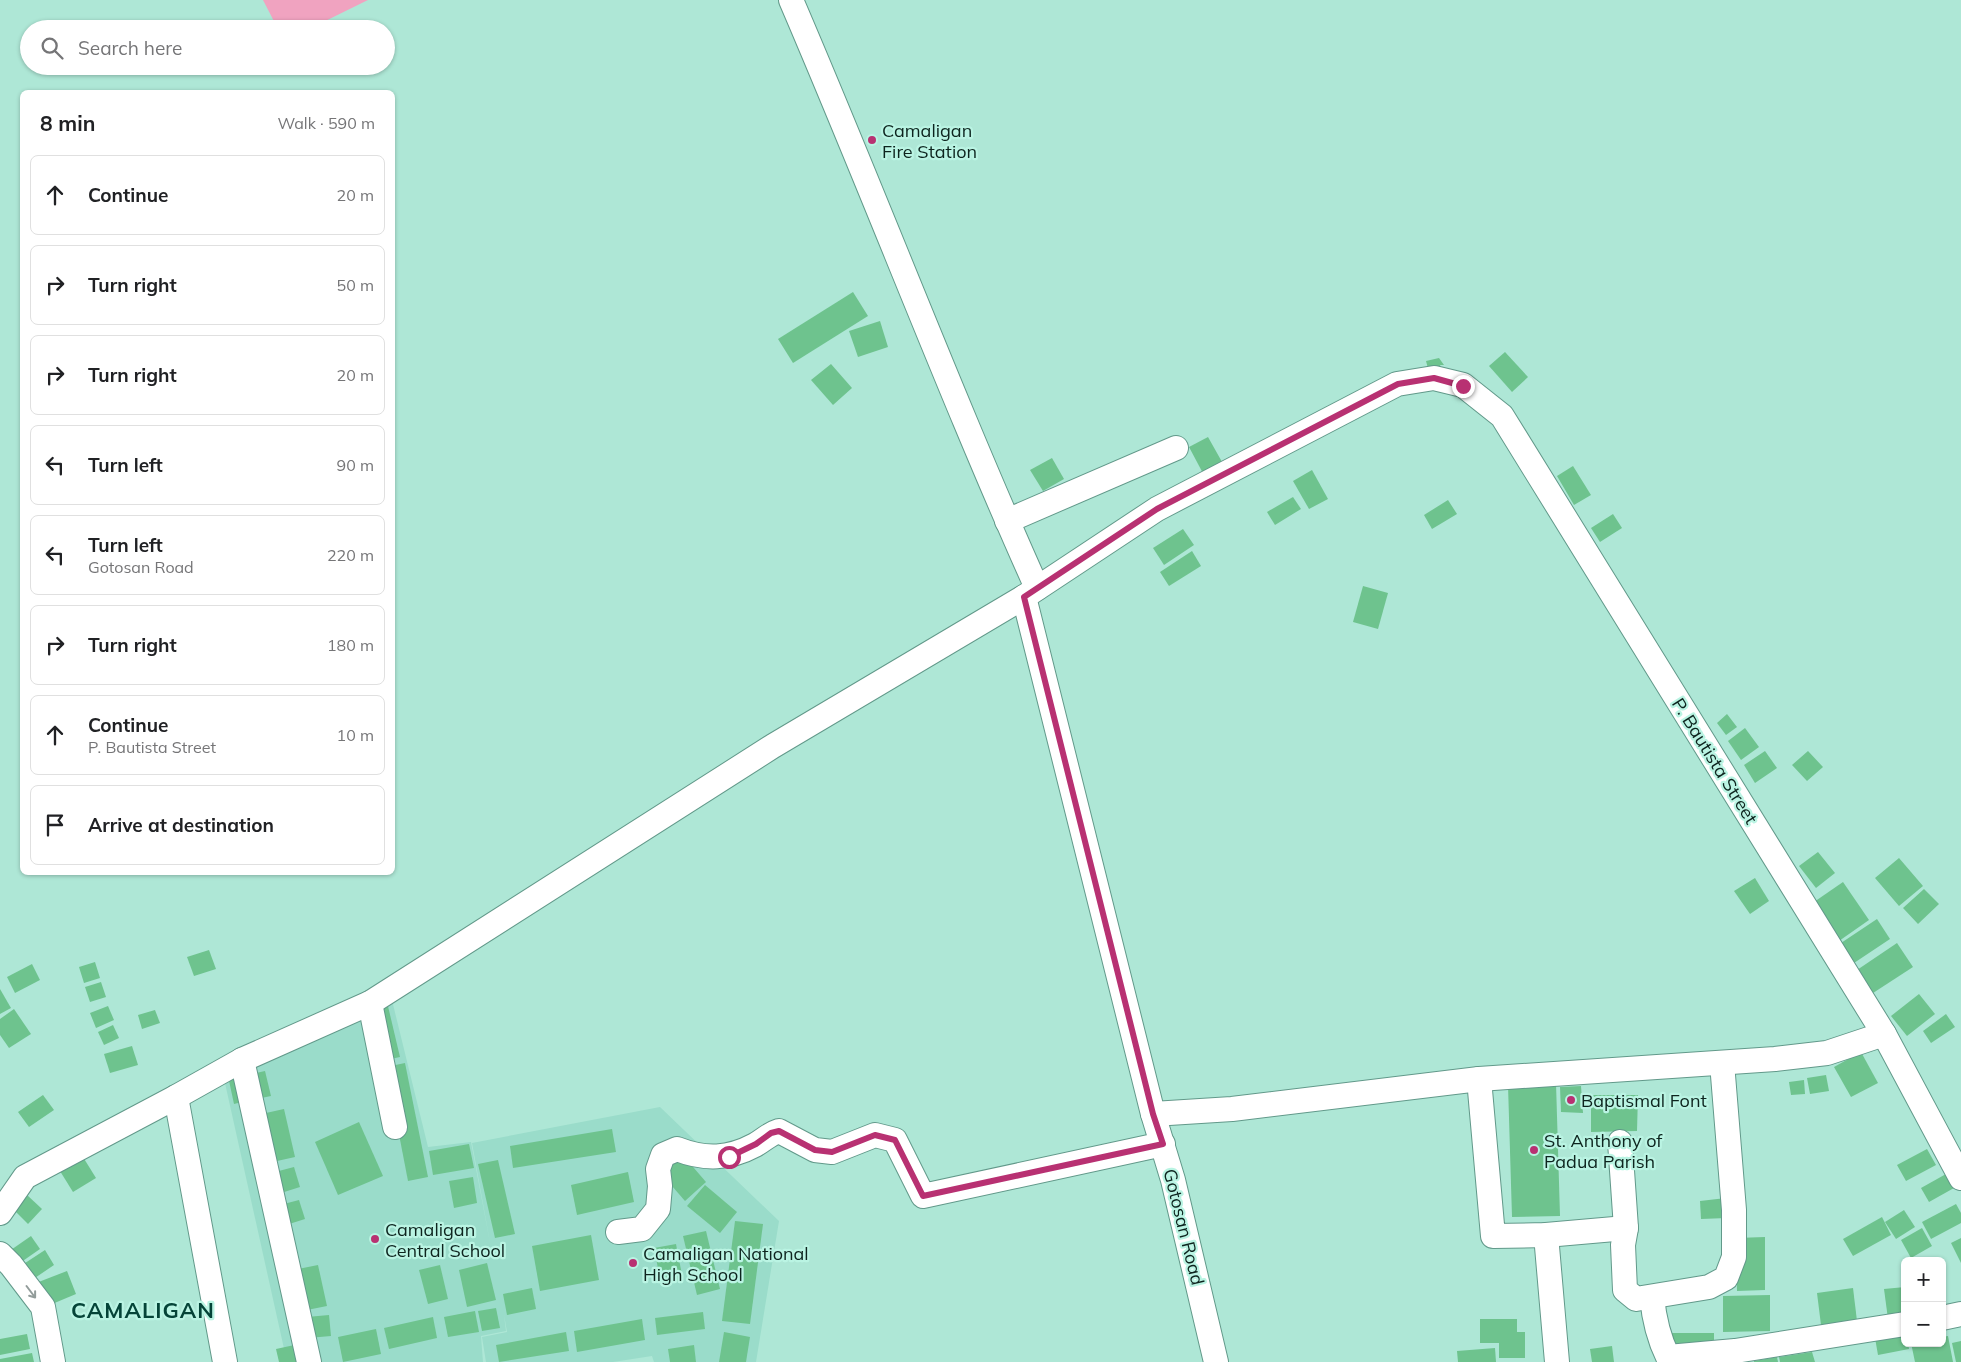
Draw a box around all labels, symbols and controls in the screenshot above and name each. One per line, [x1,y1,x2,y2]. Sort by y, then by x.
search box [20,20,395,75]
icon: search [38,34,66,62]
text: Search here [78,36,182,60]
text: 8 min [40,110,95,136]
text: Walk · 590 m [277,113,375,133]
place label: Camaligan Fire Station [882,119,977,163]
marker: Camaligan Fire Station [866,134,878,146]
icon: ahead [41,181,69,209]
text: Continue [88,183,168,207]
text: 20 m [337,185,374,205]
icon: right [41,271,69,299]
text: Turn right [88,273,177,297]
text: 50 m [337,275,374,295]
icon: right [41,361,69,389]
text: Turn right [88,363,177,387]
text: 20 m [337,365,374,385]
route end [1452,375,1475,398]
icon: left [41,451,69,479]
text: Turn left [88,453,163,477]
text: 90 m [337,455,374,475]
text: Turn left [88,533,163,557]
icon: left [41,541,69,569]
text: 220 m [327,545,374,565]
text: Gotosan Road [88,557,194,577]
icon: right [41,631,69,659]
text: Turn right [88,633,177,657]
text: 180 m [327,635,374,655]
street label: P. Bautista Street [1667,694,1763,828]
text: Continue [88,713,168,737]
icon: ahead [41,721,69,749]
text: 10 m [337,725,374,745]
text: P. Bautista Street [88,737,216,757]
icon: arrive [41,811,69,839]
text: Arrive at destination [88,813,274,837]
place label: Baptismal Font [1581,1089,1707,1112]
marker: Baptismal Font [1565,1094,1577,1106]
place label: St. Anthony of Padua Parish [1544,1129,1663,1173]
marker: St. Anthony of Padua Parish [1528,1144,1540,1156]
route start [718,1146,741,1169]
street label: Gotosan Road [1158,1167,1210,1287]
place label: Camaligan Central School [385,1218,505,1262]
marker: Camaligan Central School [369,1233,381,1245]
place label: Camaligan National High School [643,1242,809,1286]
marker: Camaligan National High School [627,1257,639,1269]
map controls [1901,1257,1946,1347]
button: + [1901,1257,1946,1302]
one-way arrow [26,1285,36,1299]
district label: CAMALIGAN [71,1296,215,1324]
button: − [1901,1302,1946,1347]

